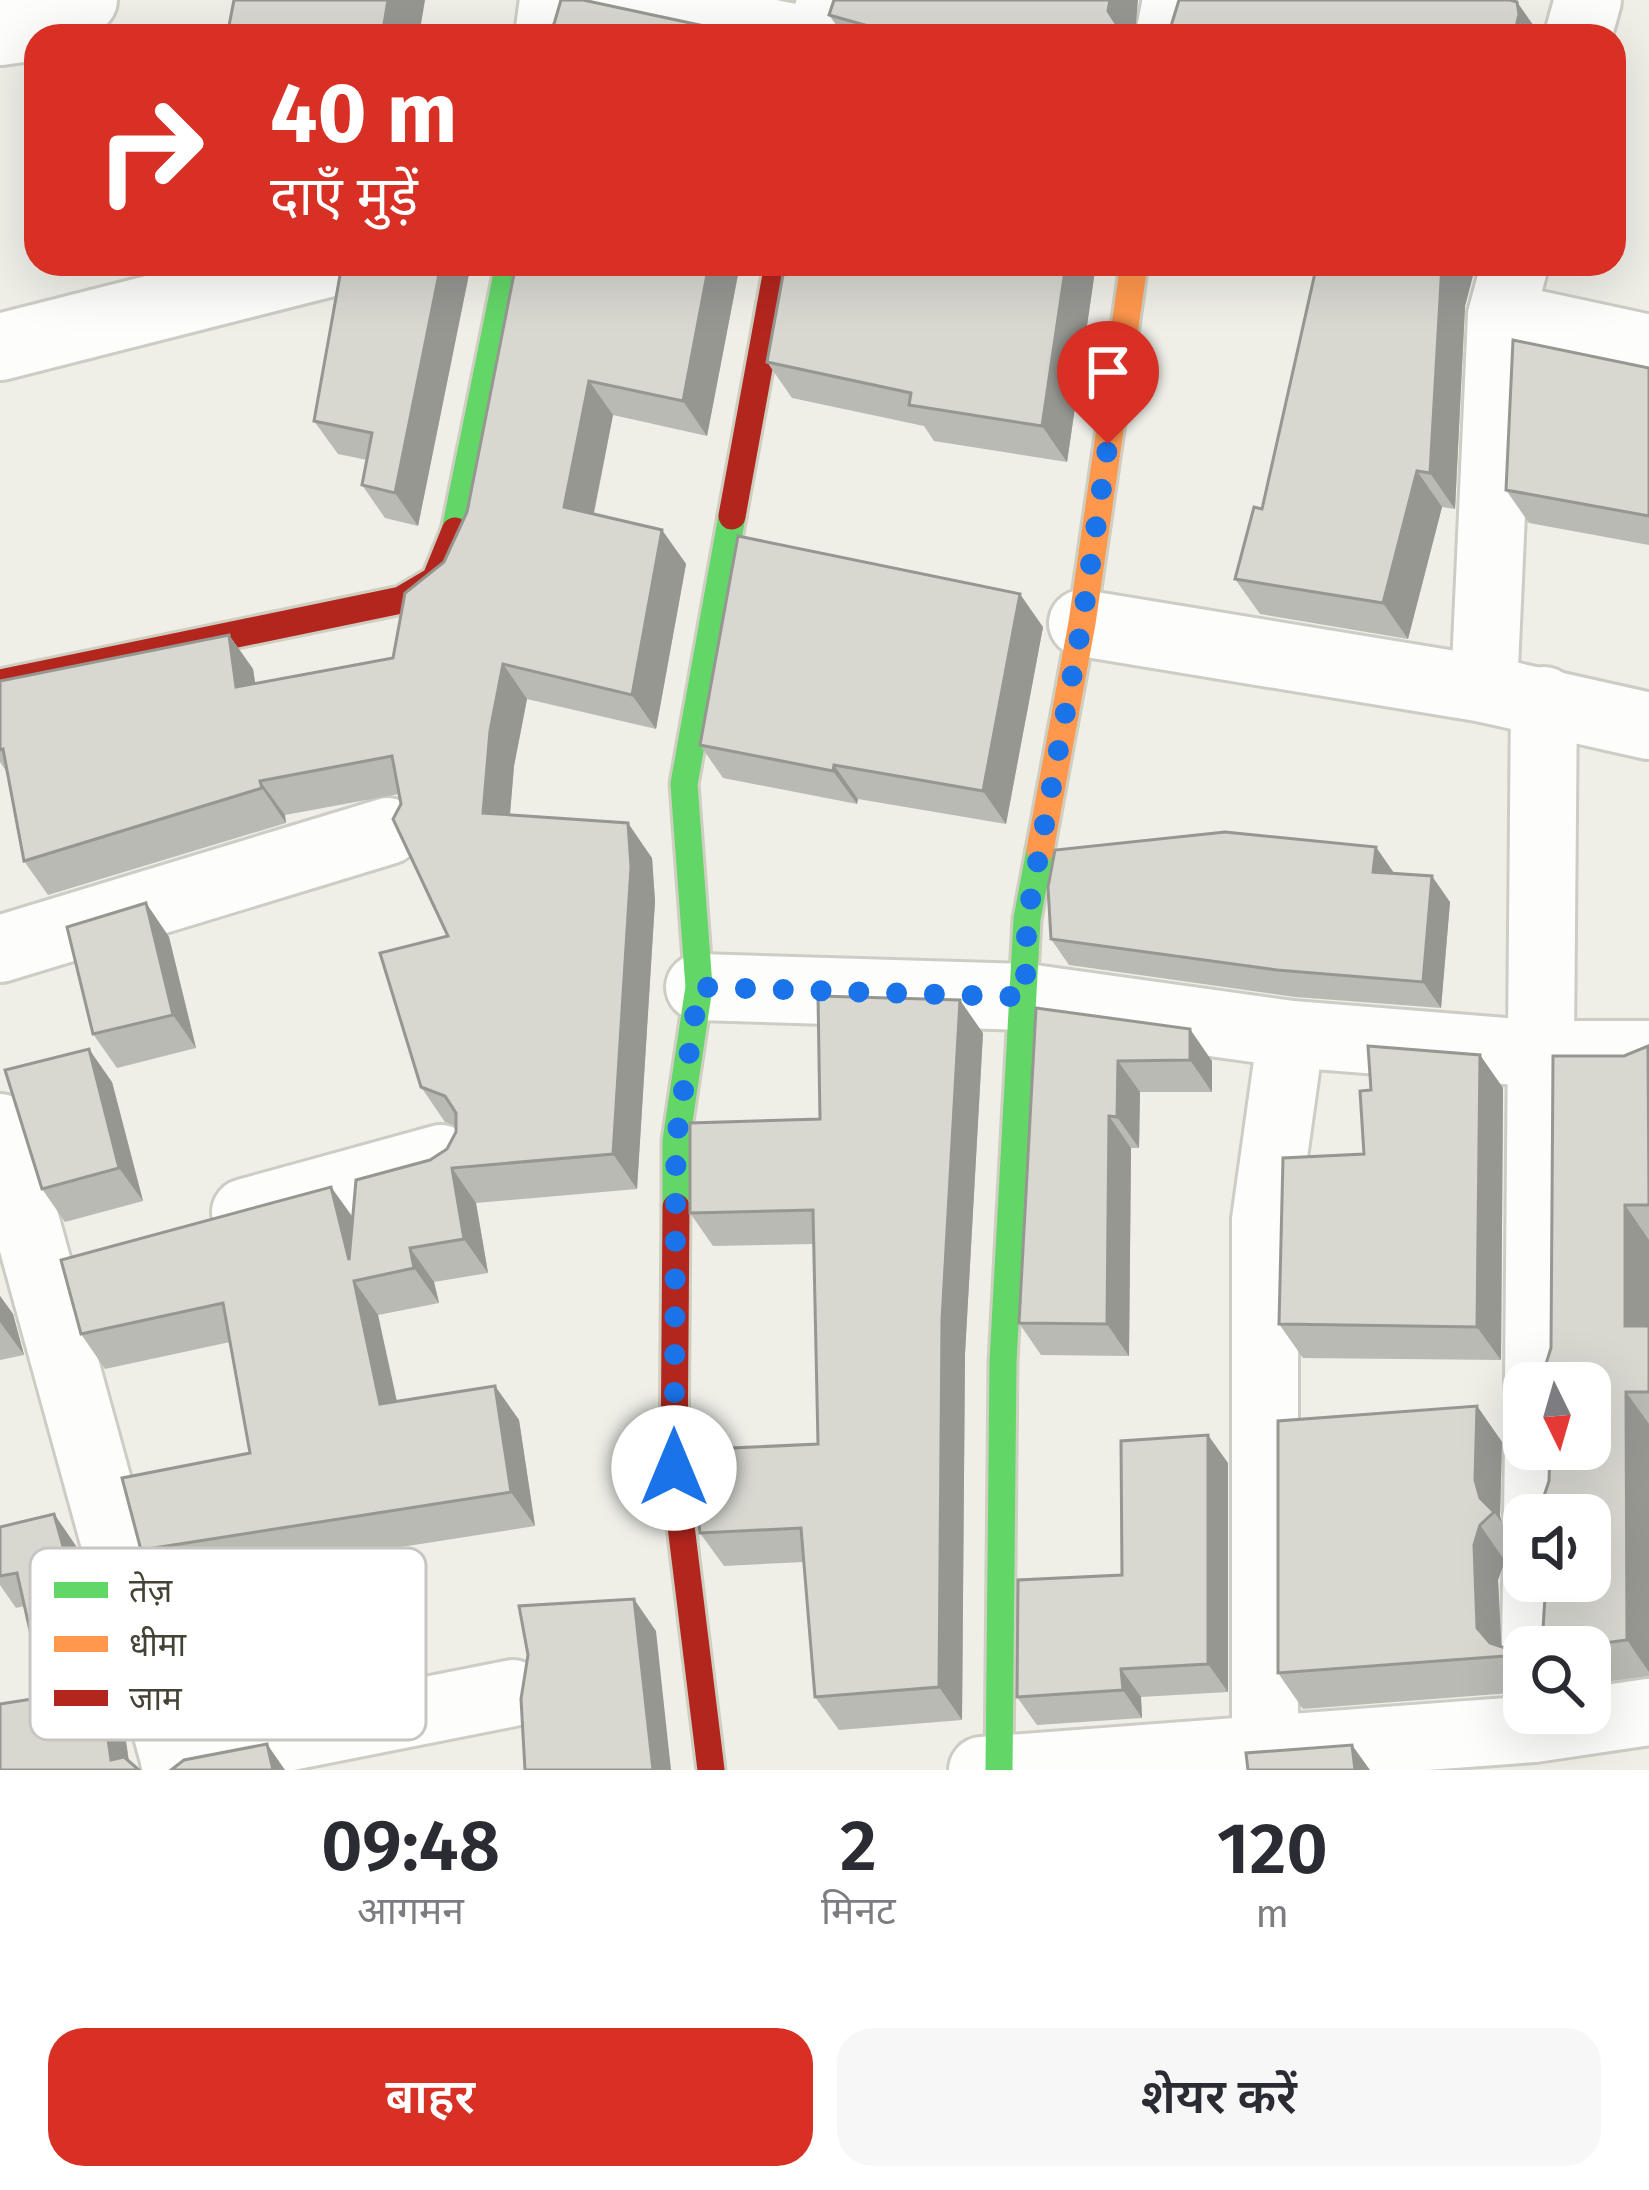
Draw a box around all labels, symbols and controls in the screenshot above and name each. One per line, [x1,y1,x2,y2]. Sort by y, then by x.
text: 40 m [270,63,458,164]
icon: right [72,72,228,228]
text: दाएँ मुड़ें [270,165,418,229]
pin [1057,321,1159,444]
icon: arrive [1075,339,1141,405]
north arrow [1503,1362,1611,1470]
map controls [1503,1362,1611,1734]
position arrow [611,1405,737,1531]
button: sound [1503,1494,1611,1602]
legend [30,1548,426,1740]
text: तेज़ [129,1571,173,1611]
text: धीमा [129,1625,188,1665]
button: search [1503,1626,1611,1734]
text: जाम [129,1679,183,1719]
text: 09:48 [321,1803,500,1889]
text: 2 [840,1803,877,1889]
text: 120 [1217,1806,1328,1892]
text: आगमन [357,1888,464,1934]
text: मिनट [821,1888,896,1934]
text: m [1256,1891,1289,1937]
button: बाहर [48,2028,813,2166]
button: शेयर करें [837,2028,1601,2166]

